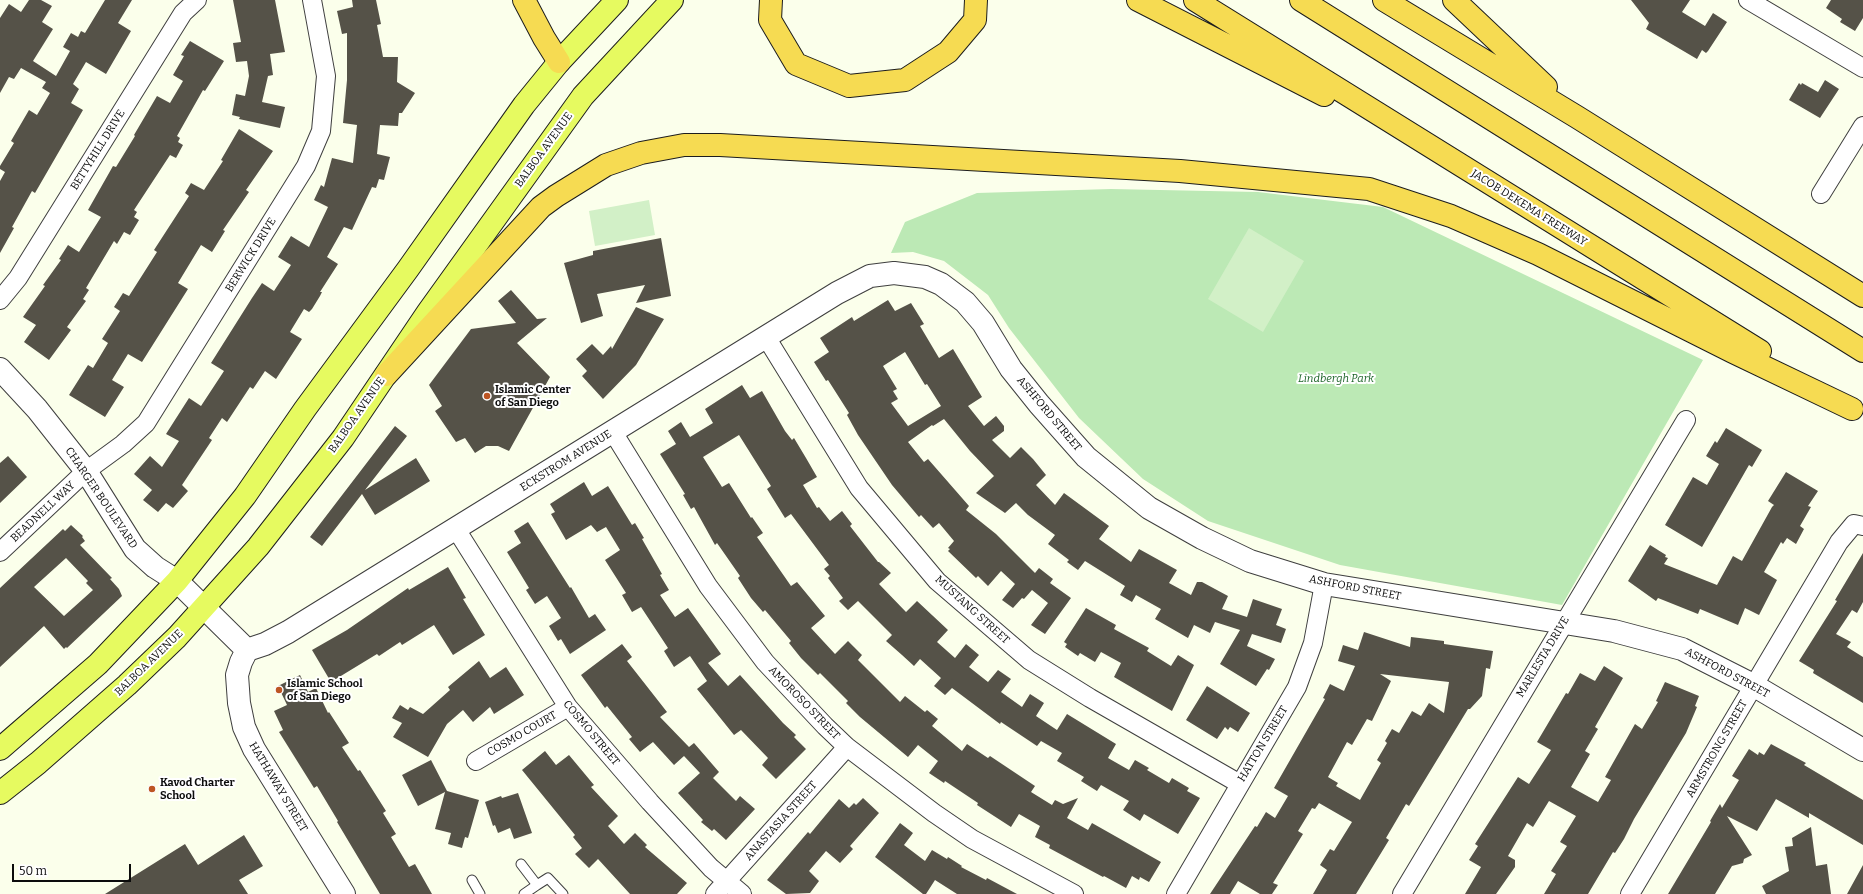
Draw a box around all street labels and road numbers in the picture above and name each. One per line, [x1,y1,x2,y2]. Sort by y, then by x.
street label: BETTYHILL DRIVE [68,107,128,193]
street label: BALBOA AVENUE [512,110,576,190]
street label: JACOB DEKEMA FREEWAY [1469,167,1589,249]
street label: BERWICK DRIVE [223,215,279,295]
street label: ASHFORD STREET [1014,374,1084,454]
street label: BALBOA AVENUE [326,375,388,455]
street label: ECKSTROM AVENUE [518,427,614,495]
street label: CHARGER BOULEVARD [62,445,140,551]
street label: BEADNELL WAY [8,479,78,545]
street label: MUSTANG STREET [932,573,1012,647]
street label: ASHFORD STREET [1308,573,1402,603]
street label: MARLESTA DRIVE [1514,614,1572,700]
street label: BALBOA AVENUE [112,627,186,699]
street label: ASHFORD STREET [1683,645,1771,701]
street label: AMOROSO STREET [766,664,842,742]
street label: COSMO STREET [560,698,622,768]
street label: ARMSTRONG STREET [1684,698,1750,800]
street label: HATTON STREET [1235,704,1291,784]
street label: COSMO COURT [485,709,559,759]
street label: HATHAWAY STREET [246,740,310,834]
street label: ANASTASIA STREET [742,779,820,863]

